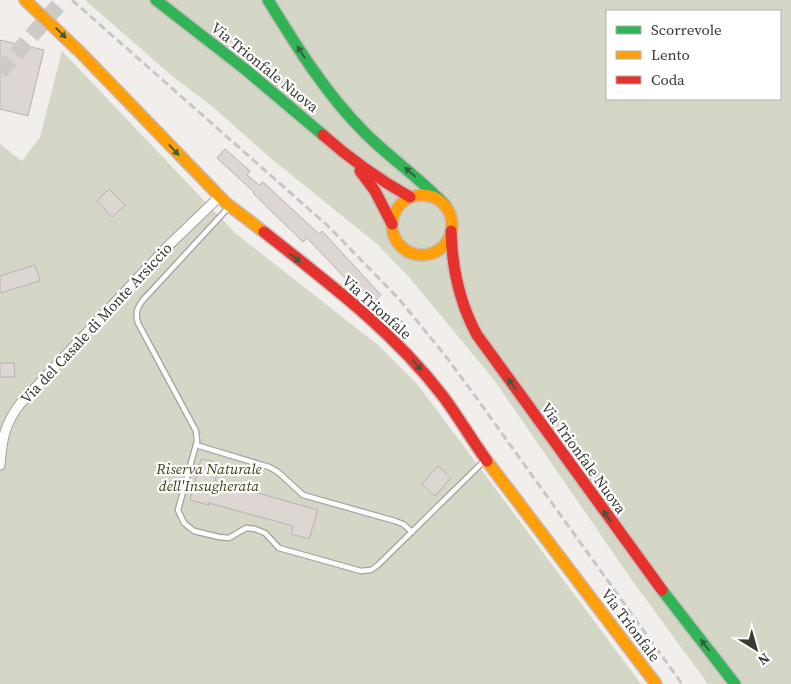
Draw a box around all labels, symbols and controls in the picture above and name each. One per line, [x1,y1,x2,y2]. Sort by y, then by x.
legend [606,10,781,100]
street label: Via Trionfale Nuova [207,17,323,117]
text: Scorrevole [651,19,722,40]
one-way arrow [55,27,67,39]
text: Lento [651,44,690,65]
one-way arrow [296,46,306,59]
text: Coda [651,69,685,90]
one-way arrow [168,144,180,156]
one-way arrow [403,166,416,177]
street label: Via del Casale di Monte Arsiccio [16,238,176,408]
one-way arrow [288,252,301,263]
street label: Via Trionfale [338,270,417,344]
one-way arrow [411,358,422,371]
one-way arrow [507,377,517,391]
street label: Via Trionfale Nuova [536,398,632,518]
park label: Riserva Naturale dell'Insugherata [155,458,262,496]
one-way arrow [602,509,612,523]
street label: Via Trionfale [597,584,666,666]
north arrow [731,624,781,674]
one-way arrow [699,639,710,652]
text: N [754,648,774,670]

